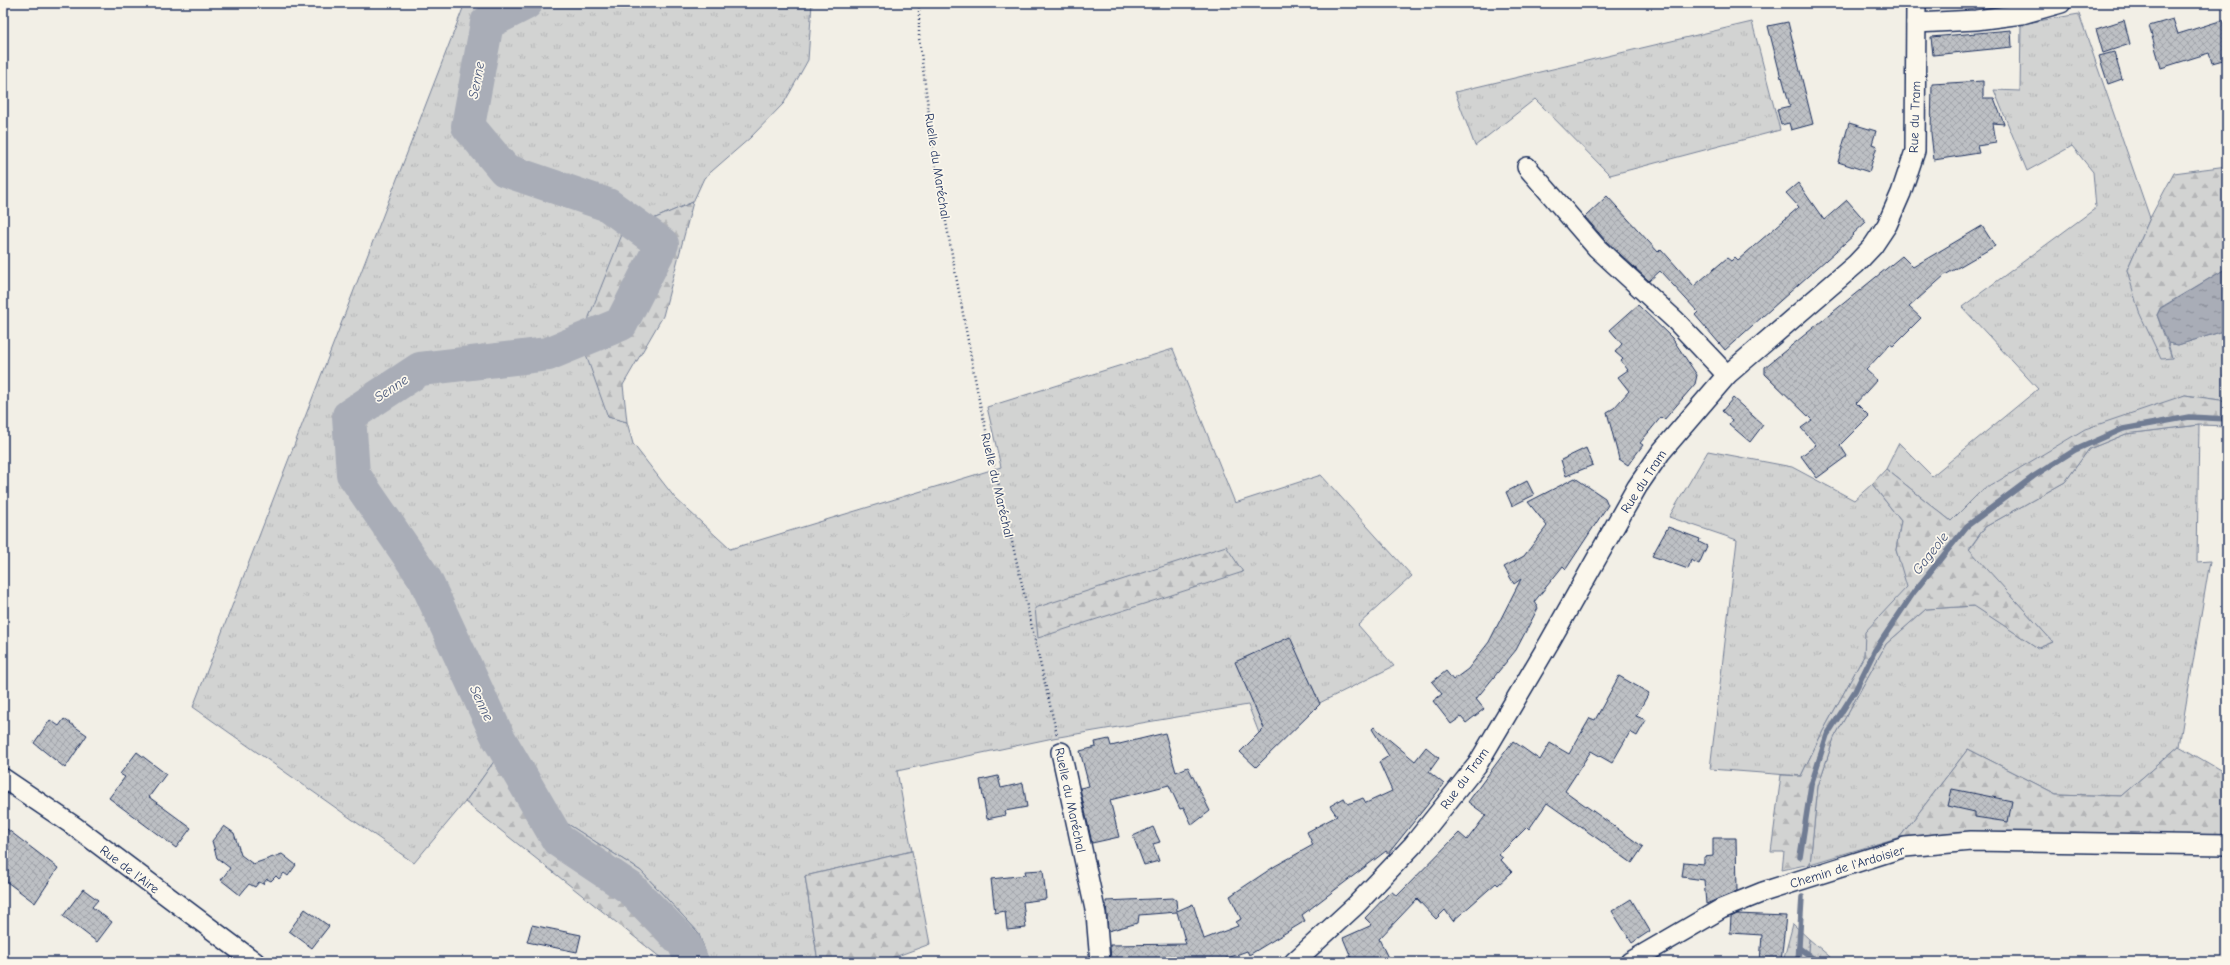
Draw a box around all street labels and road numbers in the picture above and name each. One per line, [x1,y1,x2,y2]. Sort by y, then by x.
street label: Rue du Tram [1906,81,1923,153]
street label: Ruelle du Maréchal [922,112,953,220]
street label: Ruelle du Maréchal [978,431,1017,539]
street label: Rue du Tram [1617,447,1669,516]
street label: Rue du Tram [1437,745,1492,812]
street label: Ruelle du Maréchal [1052,746,1089,854]
street label: Rue de l'Aire [97,842,163,897]
street label: Chemin de l'Ardoisier [1788,842,1907,891]

